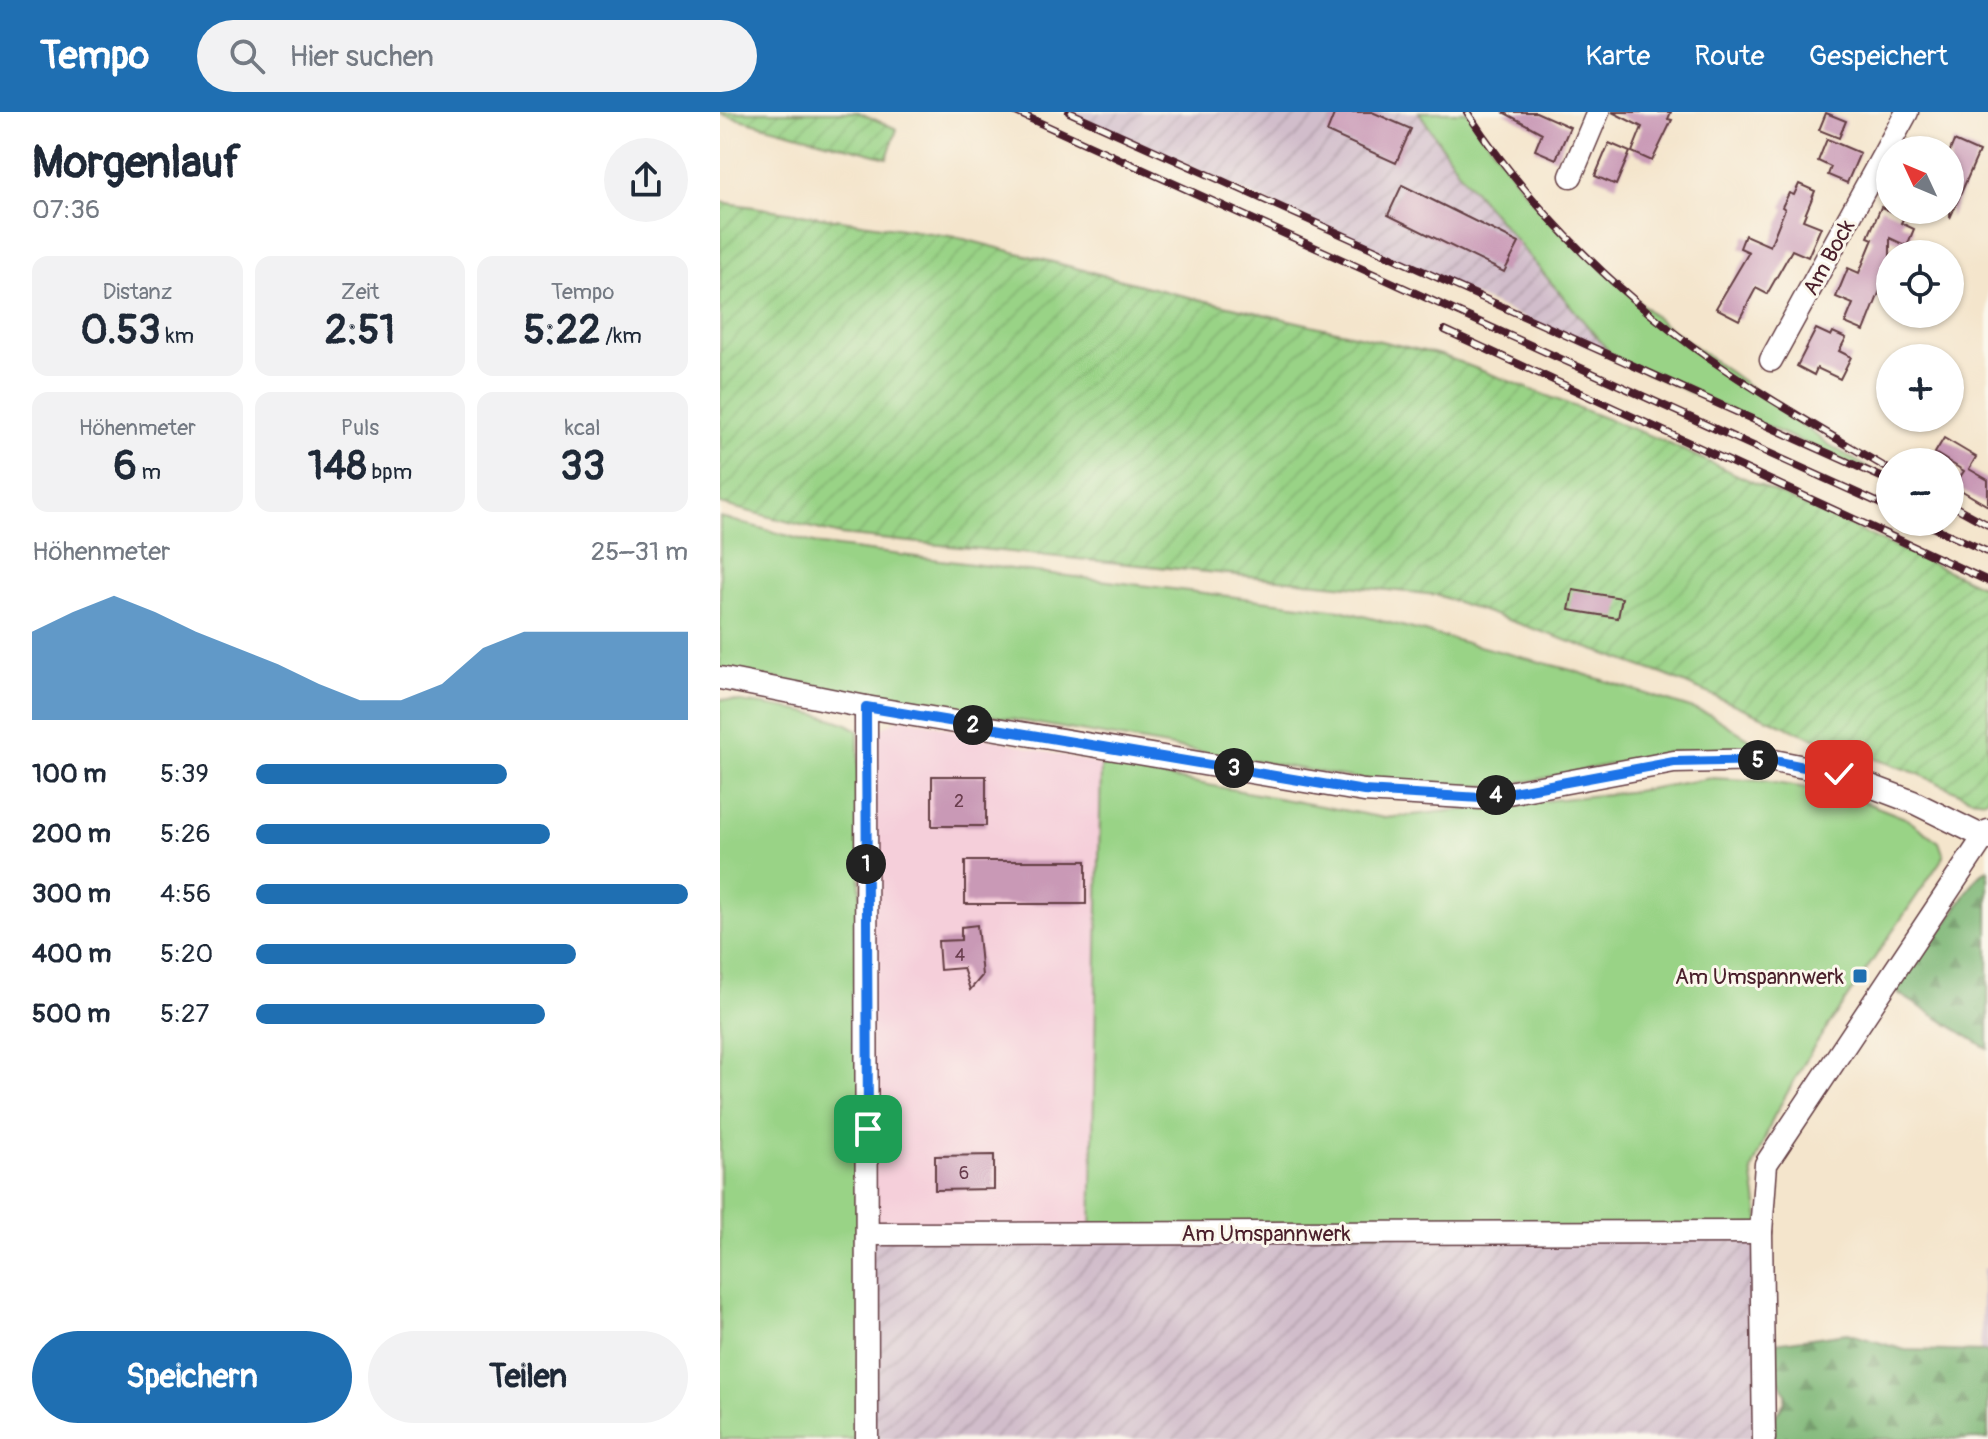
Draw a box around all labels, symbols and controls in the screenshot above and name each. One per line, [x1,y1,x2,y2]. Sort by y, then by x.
search box [197,20,757,92]
text: Tempo [40,32,149,80]
icon: search [225,34,269,78]
text: Hier suchen [289,38,434,75]
text: Karte [1585,39,1650,74]
text: Route [1694,39,1765,74]
text: Gespeichert [1809,39,1948,74]
text: Morgenlauf [32,136,241,191]
north arrow [1876,136,1964,224]
map controls [1876,136,1964,536]
button: share [604,138,688,222]
text: 07:36 [32,194,100,226]
street label: Am Bock [1797,215,1861,300]
button: locate [1876,240,1964,328]
text: Distanz [102,278,172,306]
text: Zeit [341,278,379,306]
text: Tempo [551,278,614,306]
text: 0.53 [81,306,161,355]
text: 2:51 [325,306,395,355]
text: 5:22 [523,306,601,355]
text: km [161,322,194,350]
text: /km [601,322,642,350]
button: + [1876,344,1964,432]
text: Höhenmeter [79,414,196,442]
text: Puls [341,414,379,442]
text: kcal [565,414,601,442]
text: 6 [114,442,137,491]
text: 148 [308,442,367,491]
text: 33 [560,442,605,491]
button: − [1876,448,1964,536]
text: m [137,458,161,486]
text: bpm [367,458,412,486]
text: Höhenmeter [32,536,170,568]
text: 25–31 m [591,536,688,568]
pin: 2 [953,705,993,745]
text: 2 [967,711,979,739]
pin: 5 [1738,740,1778,780]
pin [1805,740,1873,808]
text: 5 [1752,746,1764,774]
pin: 3 [1214,748,1254,788]
icon: check [1817,752,1861,796]
text: 3 [1228,754,1240,782]
text: 100 m [32,758,106,790]
text: 5:39 [160,758,209,790]
pin: 4 [1476,775,1516,815]
text: 4 [1490,781,1502,809]
house number: 2 [954,790,964,813]
text: 200 m [32,818,111,850]
text: 5:26 [160,818,211,850]
pin: 1 [846,844,886,884]
text: 1 [862,850,870,878]
text: 300 m [32,878,111,910]
text: 4:56 [160,878,211,910]
text: 400 m [32,938,111,970]
text: 5:20 [160,938,213,970]
house number: 4 [955,944,966,967]
place label: Am Umspannwerk [1675,963,1844,991]
marker: Am Umspannwerk [1851,967,1869,985]
text: 500 m [32,998,110,1030]
text: 5:27 [160,998,209,1030]
pin [834,1095,902,1163]
icon: arrive [846,1107,890,1151]
house number: 6 [959,1162,969,1185]
street label: Am Umspannwerk [1181,1220,1351,1248]
button: Speichern [32,1331,352,1423]
button: Teilen [368,1331,688,1423]

